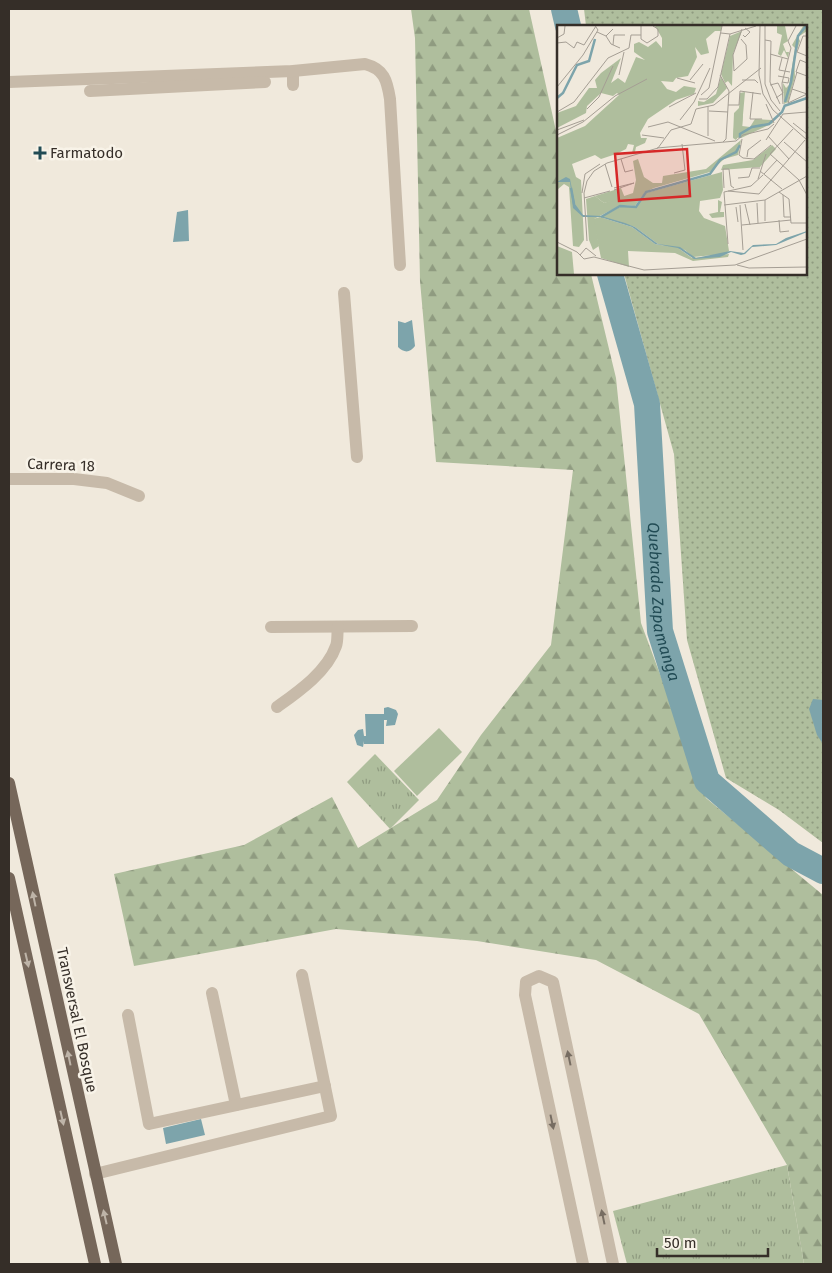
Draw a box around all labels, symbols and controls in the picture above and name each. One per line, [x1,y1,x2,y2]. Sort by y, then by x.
inset map [557,25,807,275]
place label: Farmatodo [50,144,123,162]
marker: Farmatodo [34,147,46,159]
street label: Carrera 18 [27,455,95,475]
water label: Quebrada Zapamanga [644,522,684,684]
one-way arrow [30,892,38,907]
street label: Transversal El Bosque [53,946,101,1094]
one-way arrow [23,952,31,967]
one-way arrow [565,1049,573,1065]
one-way arrow [65,1051,73,1066]
one-way arrow [58,1111,66,1126]
one-way arrow [549,1115,557,1131]
one-way arrow [101,1209,109,1224]
one-way arrow [599,1209,607,1224]
scale bar [657,1226,768,1258]
text: 50 m [664,1234,697,1252]

